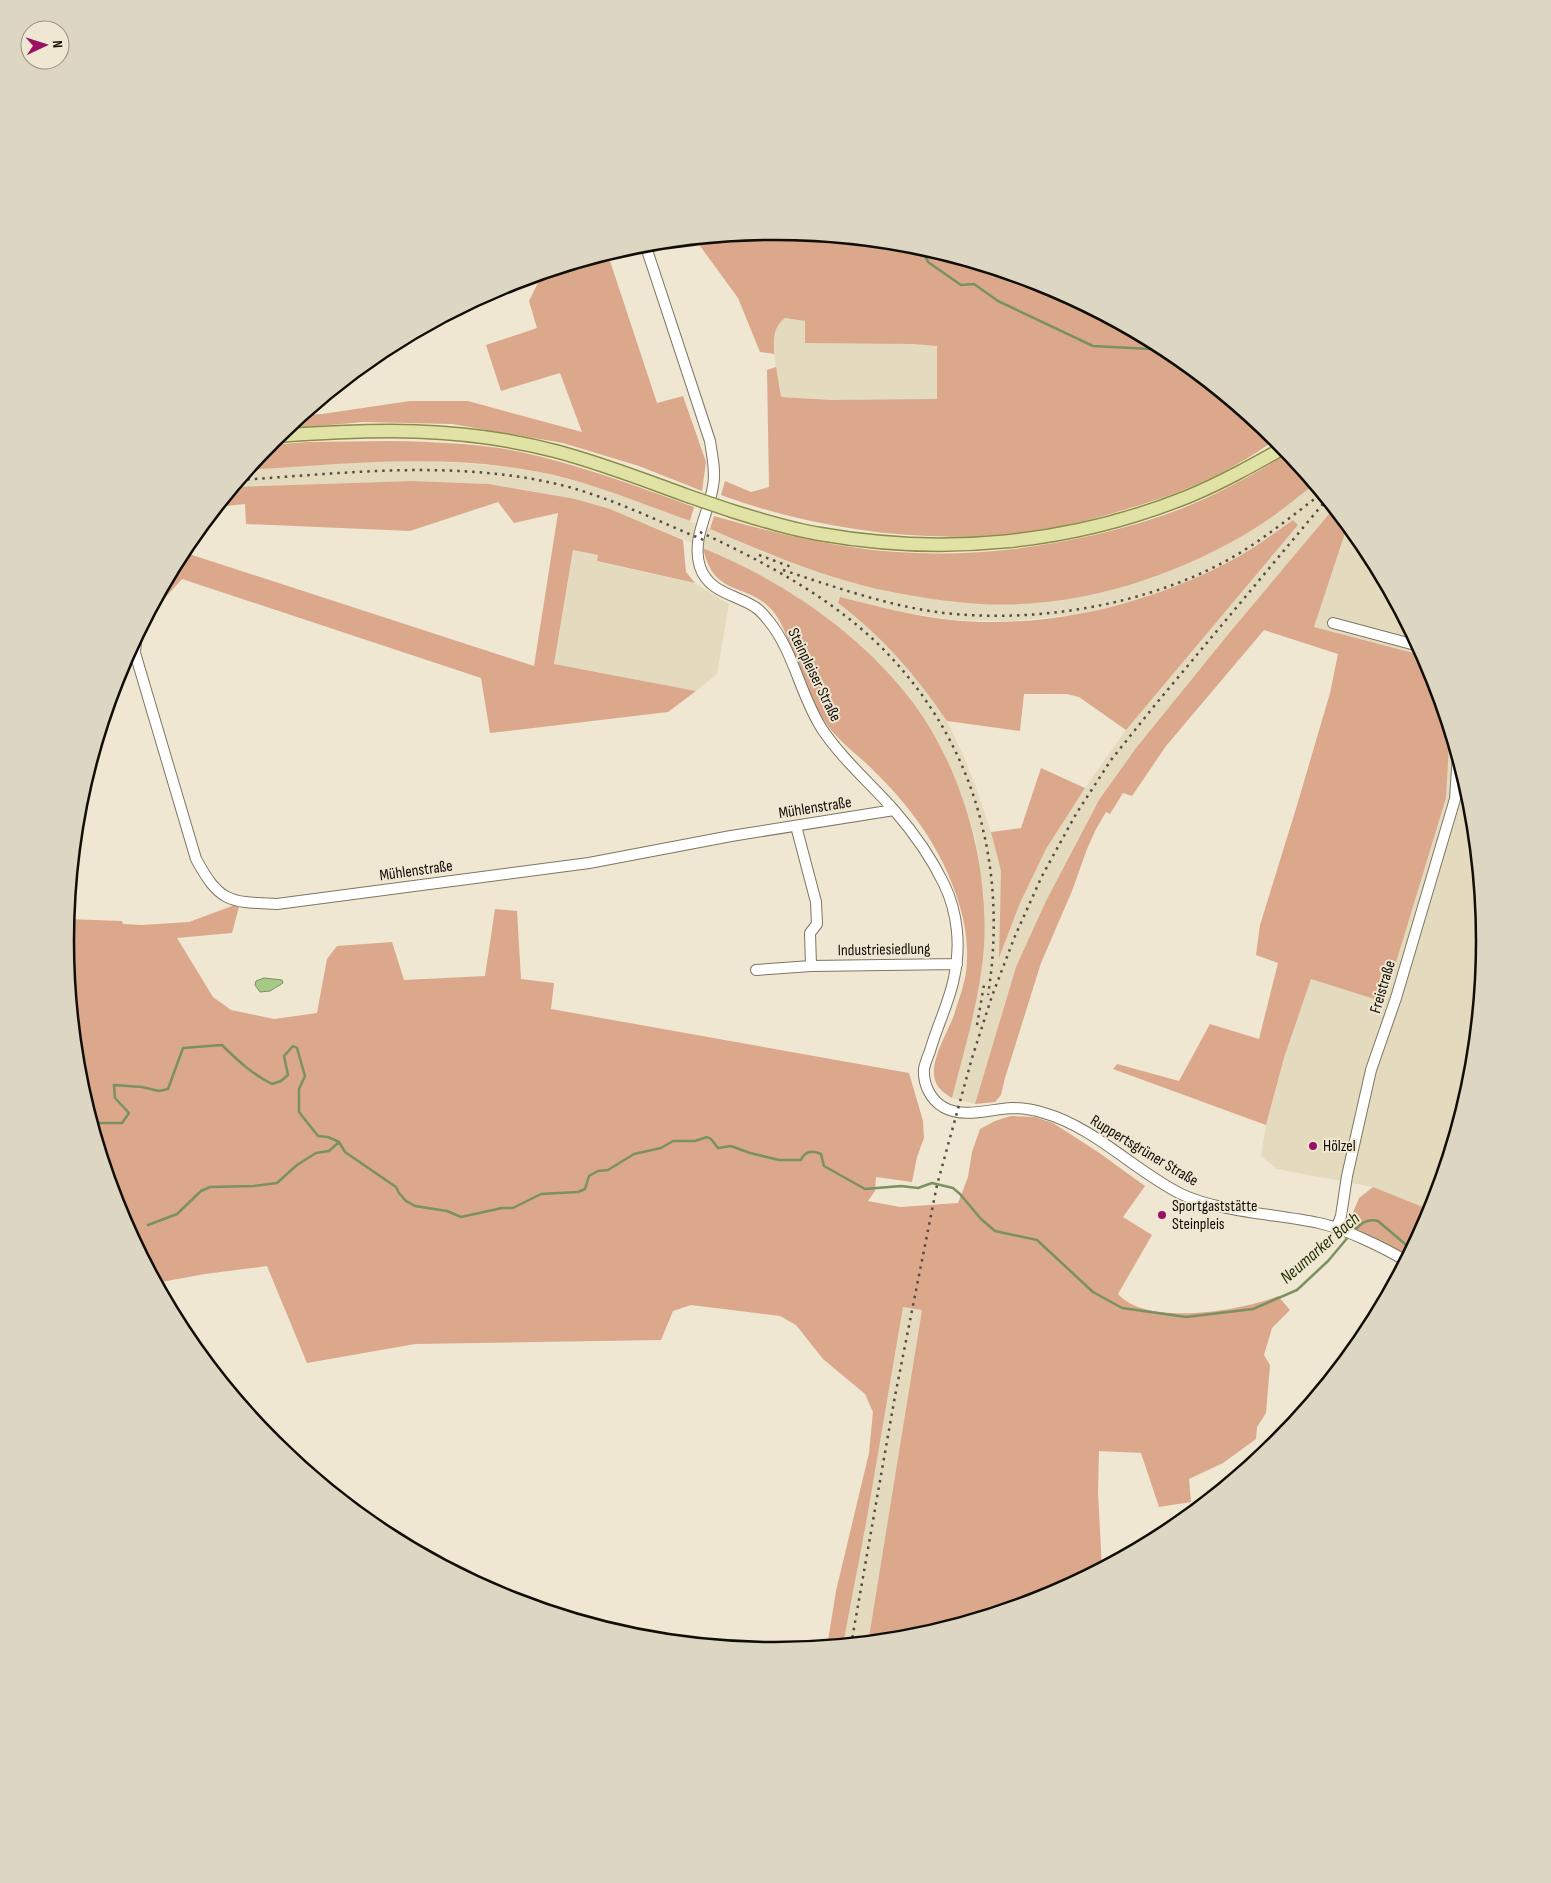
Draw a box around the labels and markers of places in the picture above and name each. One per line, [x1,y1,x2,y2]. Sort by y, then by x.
place label: Hölzel [1323,1137,1356,1156]
marker: Hölzel [1307,1140,1319,1152]
place label: Sportgaststätte Steinpleis [1172,1197,1257,1234]
marker: Sportgaststätte Steinpleis [1156,1209,1168,1221]

